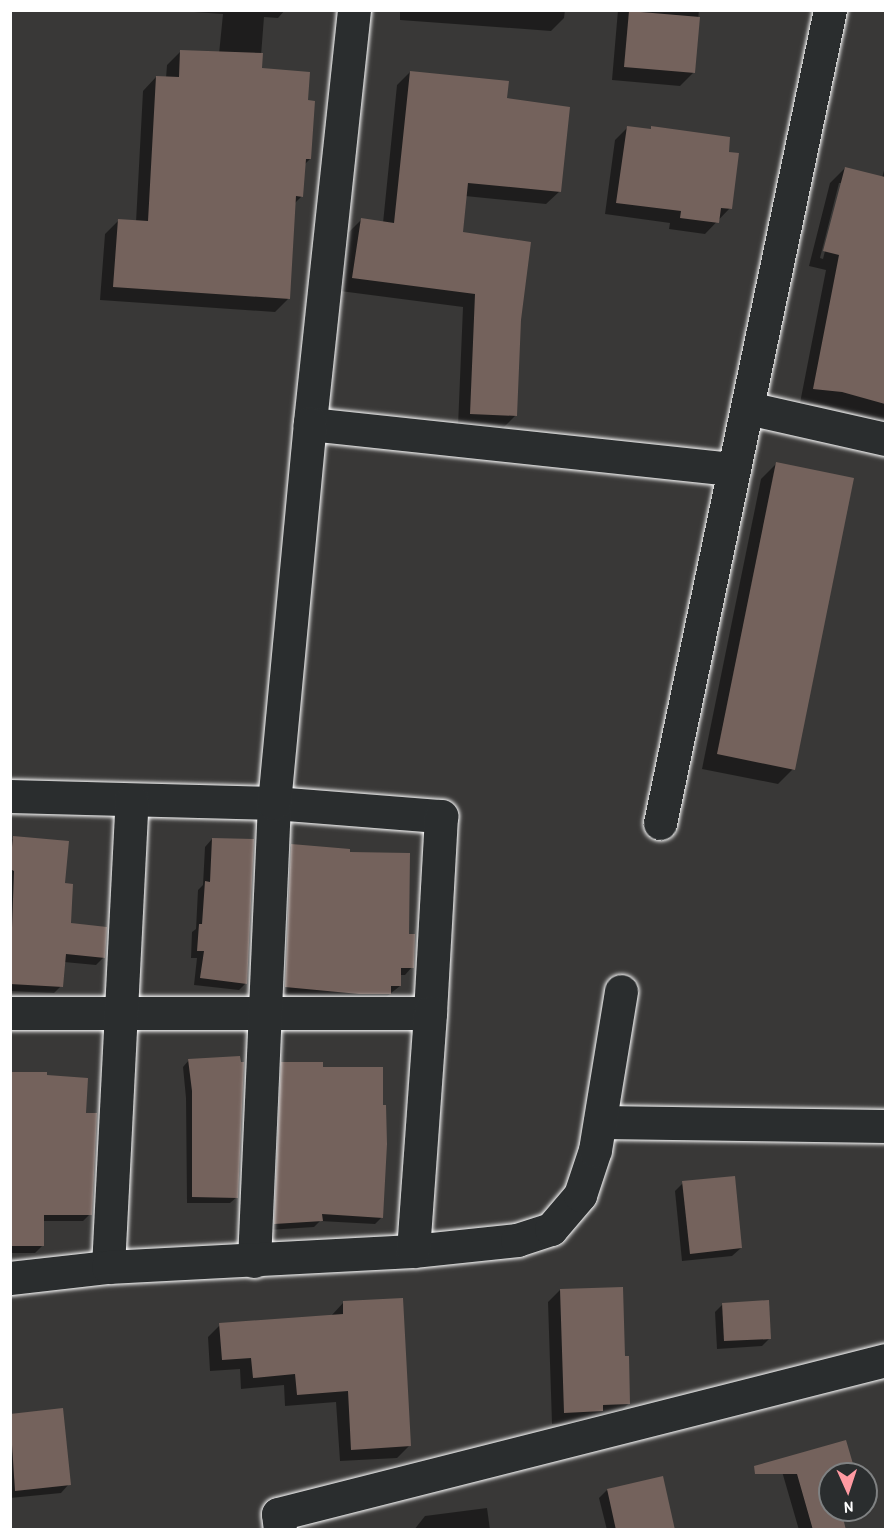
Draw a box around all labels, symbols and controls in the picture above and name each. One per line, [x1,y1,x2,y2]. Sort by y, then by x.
north arrow [818,1462,878,1522]
text: N [844,1497,854,1519]

